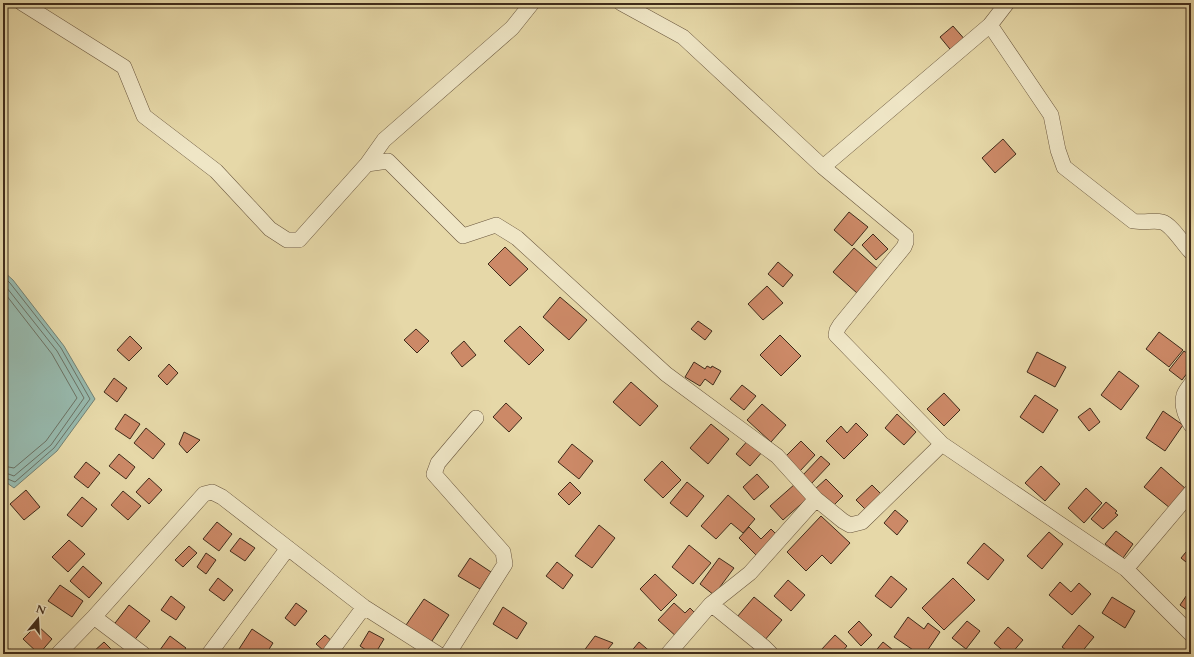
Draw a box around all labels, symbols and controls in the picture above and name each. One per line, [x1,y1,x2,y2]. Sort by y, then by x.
north arrow [18,599,58,639]
text: N [34,601,48,619]

